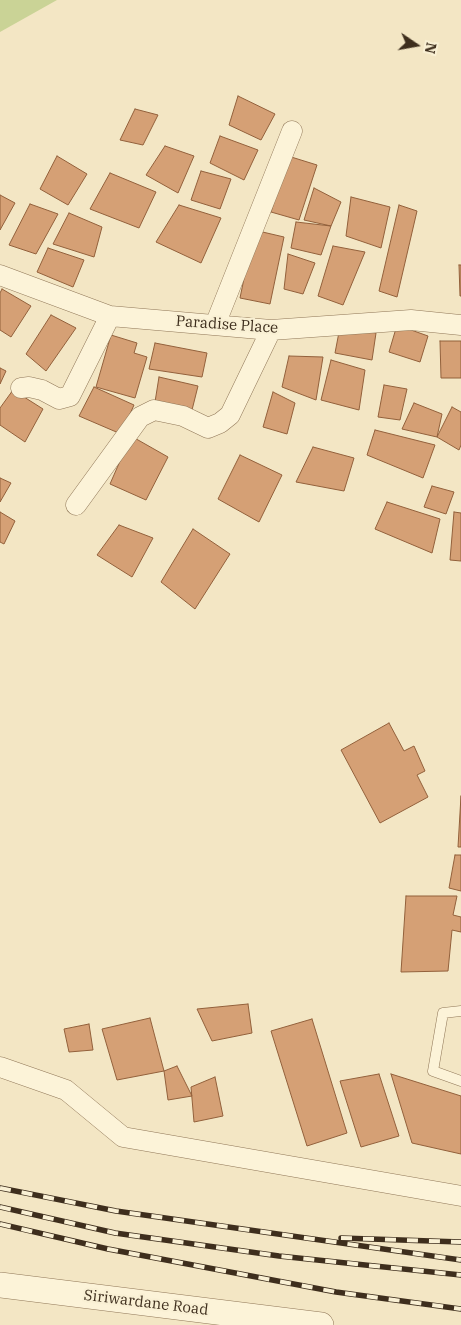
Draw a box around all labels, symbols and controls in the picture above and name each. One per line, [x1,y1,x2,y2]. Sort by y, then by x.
north arrow [391,20,441,70]
text: N [421,41,441,55]
street label: Paradise Place [175,312,279,338]
street label: Siriwardane Road [83,1286,209,1320]

